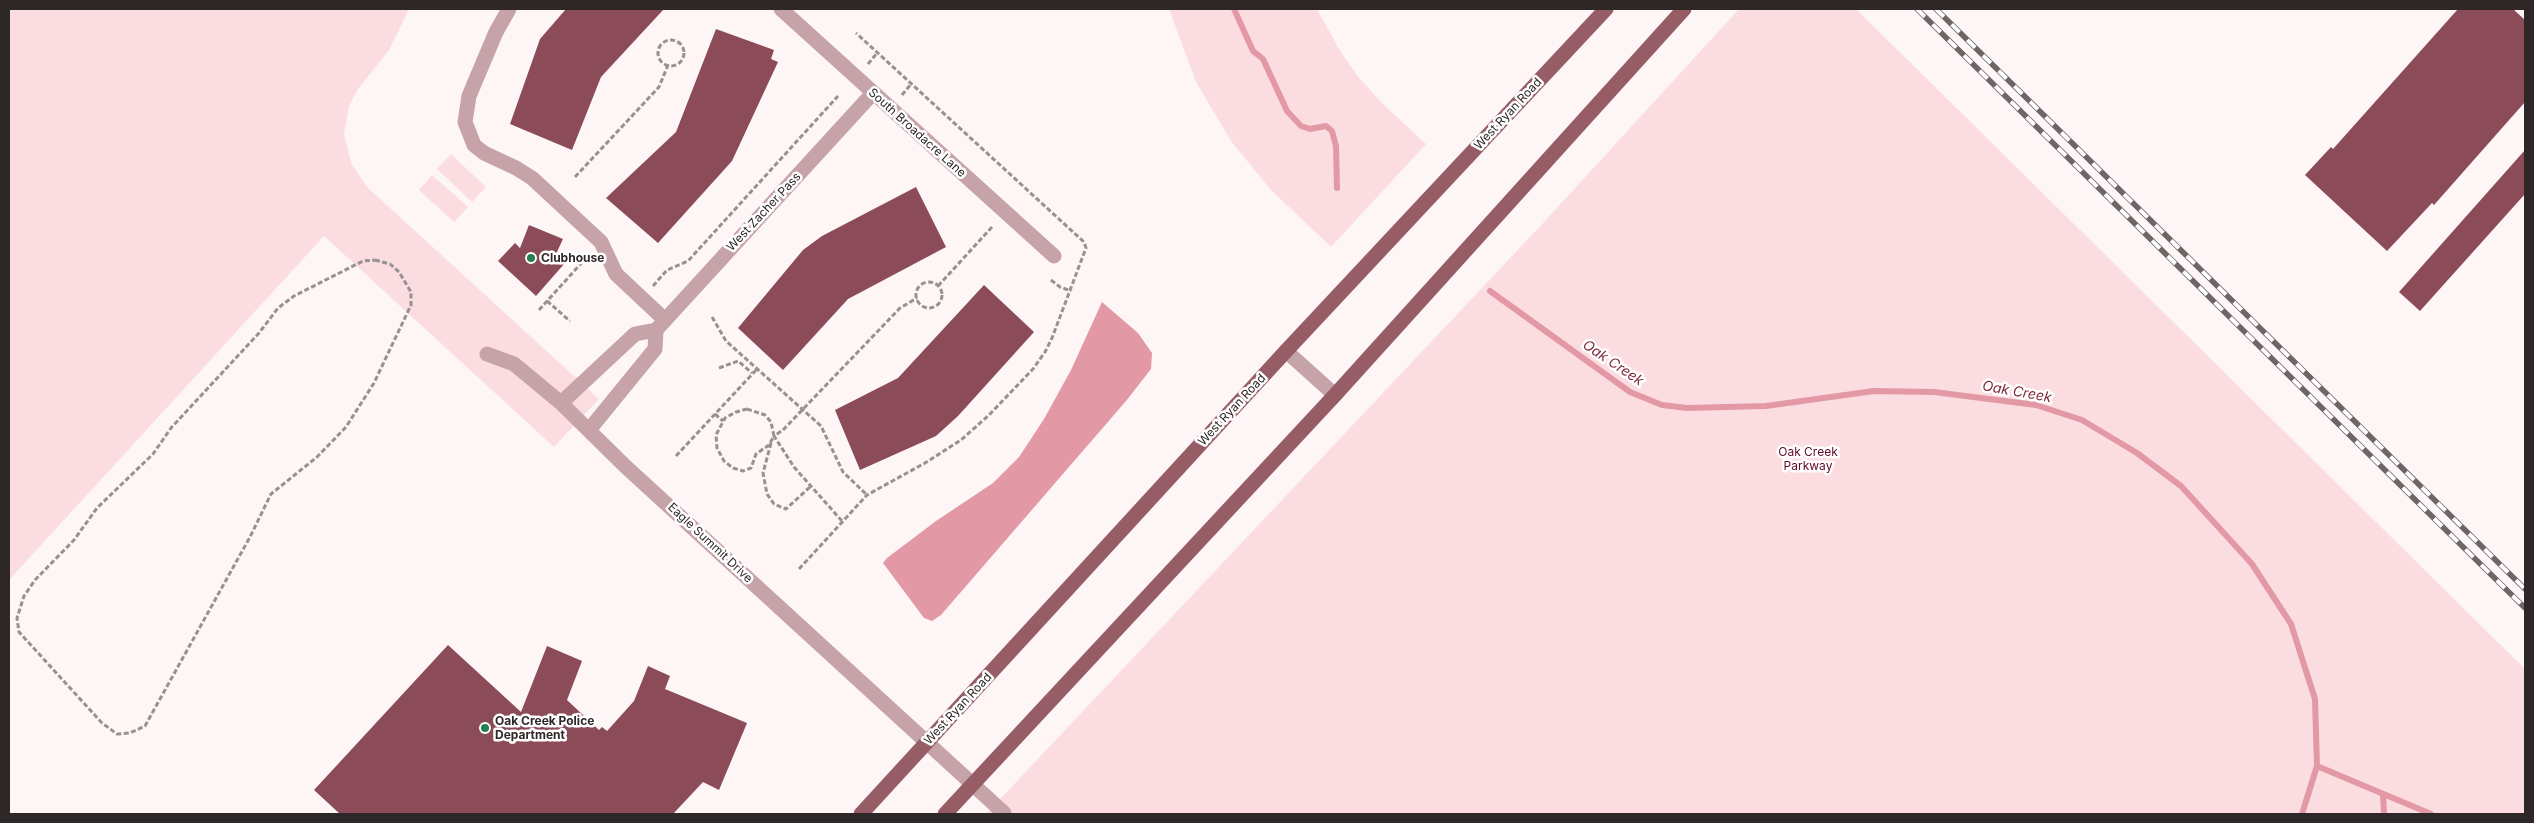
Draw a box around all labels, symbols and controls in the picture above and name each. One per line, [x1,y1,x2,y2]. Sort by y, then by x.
street label: West Ryan Road [1471,75,1545,153]
street label: South Broadacre Lane [865,86,969,180]
street label: West Zacher Pass [724,170,804,254]
place label: Clubhouse [541,251,604,265]
marker: Clubhouse [525,252,537,264]
water label: Oak Creek [1579,336,1647,390]
street label: West Ryan Road [1195,371,1269,449]
water label: Oak Creek [1981,378,2053,406]
park label: Oak Creek Parkway [1778,445,1838,473]
street label: Eagle Summit Drive [665,500,755,586]
street label: West Ryan Road [921,670,995,748]
place label: Oak Creek Police Department [495,714,594,742]
marker: Oak Creek Police Department [479,722,491,734]

